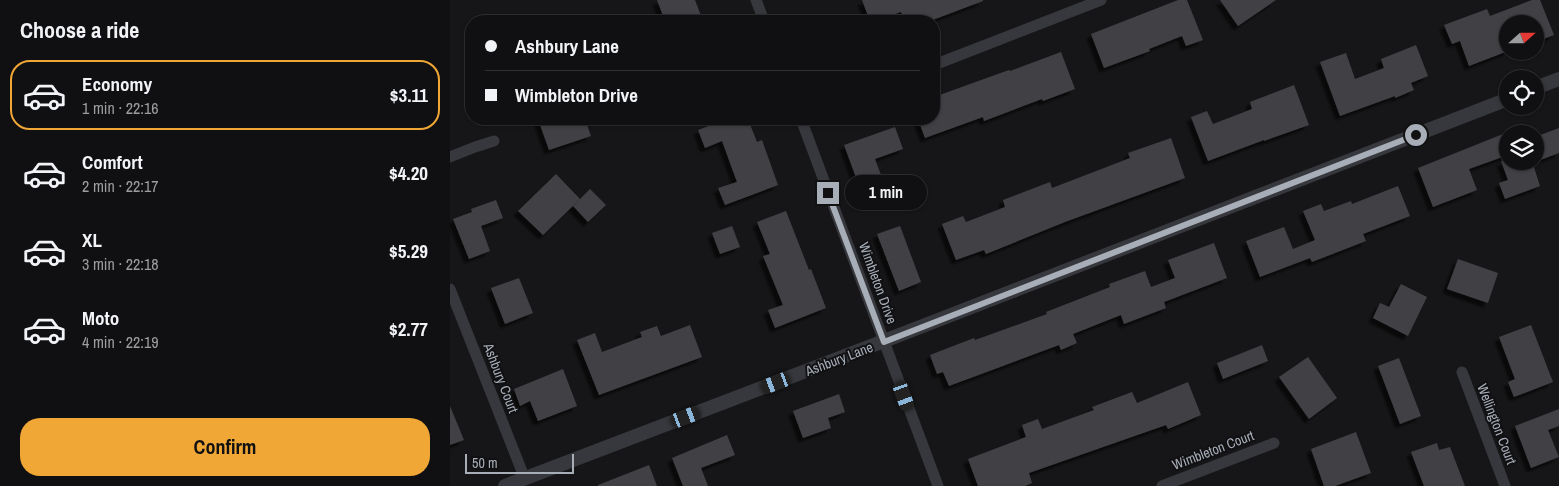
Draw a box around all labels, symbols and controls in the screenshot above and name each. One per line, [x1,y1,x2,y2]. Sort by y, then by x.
text: Choose a ride [20,15,139,45]
north arrow [1499,15,1544,60]
map controls [1499,15,1544,170]
text: Ashbury Lane [515,33,619,59]
button: locate [1499,70,1544,115]
text: Economy [82,71,152,97]
icon: car [22,73,67,118]
text: $3.11 [390,82,428,108]
text: Wimbleton Drive [515,82,638,108]
text: 1 min · 22:16 [82,97,159,119]
route start [1405,124,1427,146]
button: layers [1499,125,1544,170]
text: Comfort [82,149,143,175]
icon: car [22,151,67,196]
text: $4.20 [389,160,428,186]
text: 2 min · 22:17 [82,175,159,197]
callout: 1 min [846,176,928,210]
text: 1 min [869,181,903,203]
route end [817,182,839,204]
text: XL [82,227,102,253]
icon: car [22,229,67,274]
text: $5.29 [389,238,428,264]
street label: Wimbleton Drive [855,240,901,326]
text: 3 min · 22:18 [82,253,159,275]
text: Moto [82,305,119,331]
icon: car [22,307,67,352]
text: $2.77 [389,316,428,342]
text: 4 min · 22:19 [82,331,159,353]
street label: Ashbury Lane [802,338,875,380]
street label: Ashbury Court [479,340,523,415]
car [759,371,792,395]
car [891,379,916,413]
street label: Wellington Court [1473,381,1521,467]
car [669,405,702,429]
button: Confirm [20,418,430,476]
street label: Wimbleton Court [1170,426,1256,474]
scale bar [465,451,574,474]
text: 50 m [472,454,498,472]

